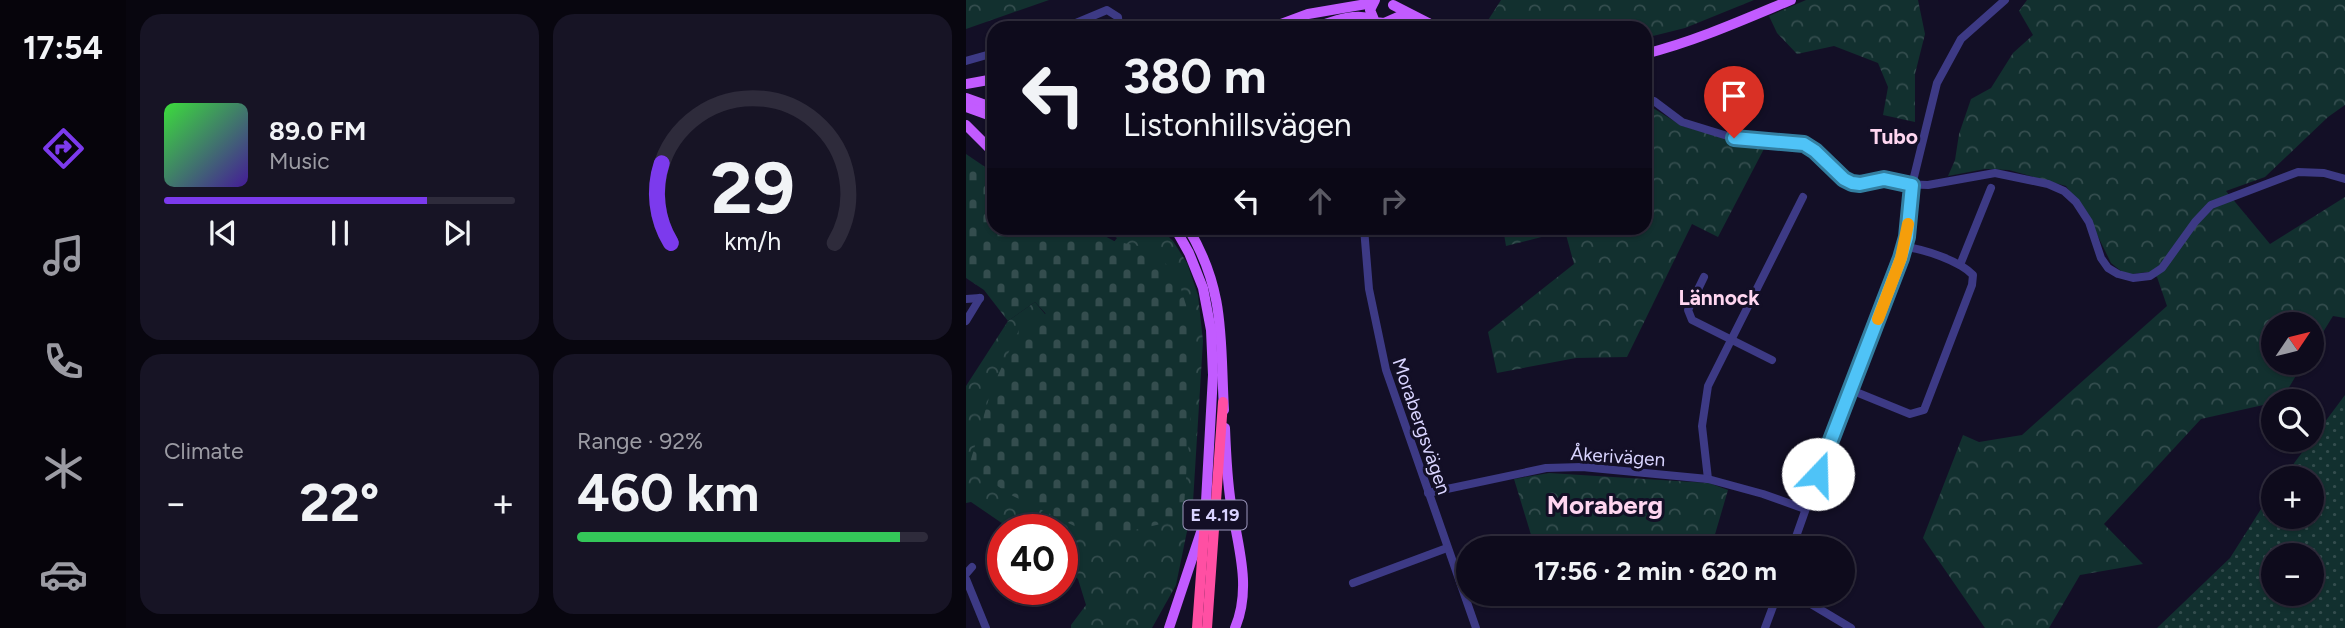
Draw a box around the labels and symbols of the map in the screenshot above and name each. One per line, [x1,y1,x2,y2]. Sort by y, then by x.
pin [1704,66,1764,138]
district label: Tubo [1870,124,1918,149]
district label: Lännock [1678,285,1760,310]
north arrow [2261,312,2324,374]
street label: Morabergsvägen [1387,355,1456,497]
position arrow [1781,437,1855,511]
street label: Åkerivägen [1570,442,1666,471]
district label: Moraberg [1547,489,1663,521]
road number: E 4.19 [1184,500,1246,530]
speed limit sign: 40 [987,514,1078,605]

